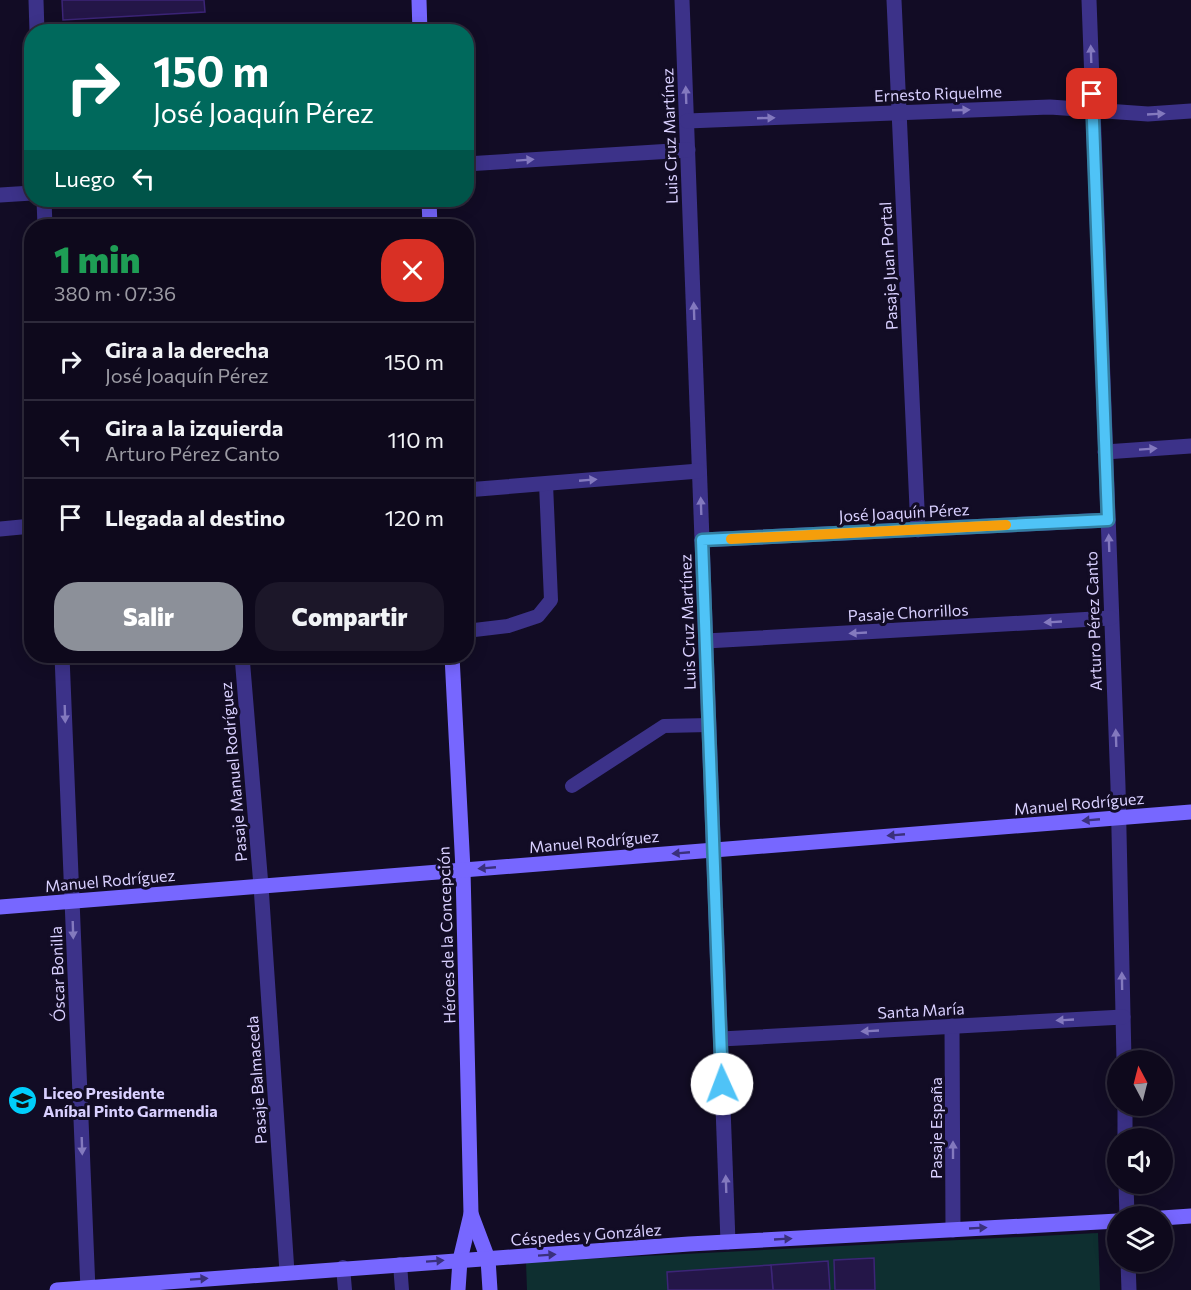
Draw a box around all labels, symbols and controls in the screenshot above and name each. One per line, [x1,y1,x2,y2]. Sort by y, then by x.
text: 150 m [153,44,269,96]
one-way arrow [1086,45,1095,64]
icon: right [54,48,132,126]
street label: Luis Cruz Martínez [657,68,681,204]
pin [1066,68,1117,119]
icon: arrive [1075,77,1108,110]
street label: Ernesto Riquelme [874,81,1002,105]
one-way arrow [681,86,690,105]
text: José Joaquín Pérez [153,96,374,129]
one-way arrow [951,106,970,115]
one-way arrow [1146,109,1165,118]
one-way arrow [757,113,776,122]
one-way arrow [515,155,534,165]
icon: left [127,162,160,195]
text: Luego [54,165,115,192]
street label: Pasaje Juan Portal [875,201,901,331]
text: 1 min [54,236,140,280]
button: close [381,239,444,302]
text: 380 m · 07:36 [54,281,176,305]
one-way arrow [689,302,698,321]
text: Gira a la derecha [105,336,269,363]
icon: right [54,345,87,378]
text: 150 m [384,348,444,375]
text: José Joaquín Pérez [105,363,268,387]
text: Gira a la izquierda [105,414,283,441]
icon: left [54,423,87,456]
text: 110 m [387,426,444,453]
text: Arturo Pérez Canto [105,441,280,465]
one-way arrow [1139,444,1158,454]
one-way arrow [578,476,597,485]
one-way arrow [696,497,705,516]
street label: José Joaquín Pérez [838,499,970,525]
icon: arrive [54,501,87,534]
text: Llegada al destino [105,504,285,531]
text: 120 m [385,504,444,531]
one-way arrow [1104,533,1113,552]
street label: Arturo Pérez Canto [1081,551,1105,691]
street label: Luis Cruz Martínez [675,554,699,690]
button: Salir [54,582,243,651]
button: Compartir [255,582,444,651]
street label: Pasaje Chorrillos [847,599,969,625]
one-way arrow [1043,617,1062,626]
one-way arrow [849,628,868,637]
street label: Pasaje Manuel Rodríguez [216,681,250,863]
one-way arrow [60,704,69,723]
one-way arrow [1111,728,1120,747]
street label: Manuel Rodríguez [1013,788,1145,818]
one-way arrow [1081,815,1100,825]
street label: Manuel Rodríguez [528,826,660,856]
one-way arrow [887,830,906,840]
street label: Héroes de la Concepción [433,846,459,1024]
one-way arrow [672,848,691,857]
one-way arrow [477,863,496,873]
street label: Manuel Rodríguez [44,865,176,895]
one-way arrow [69,920,78,939]
street label: Óscar Bonilla [46,926,68,1022]
one-way arrow [1117,972,1127,991]
street label: Santa María [877,998,965,1022]
street label: Pasaje Balmaceda [242,1015,270,1145]
one-way arrow [1055,1015,1074,1025]
one-way arrow [860,1026,879,1035]
north arrow [1107,1050,1173,1116]
map controls [1107,1050,1173,1272]
position arrow [690,1052,754,1116]
street label: Pasaje España [926,1077,945,1179]
place label: Liceo Presidente Aníbal Pinto Garmendia [43,1083,218,1120]
school or university icon: Liceo Presidente Aníbal Pinto Garmendia [6,1085,38,1117]
button: sound [1107,1128,1173,1194]
one-way arrow [78,1136,87,1155]
one-way arrow [948,1141,958,1160]
one-way arrow [721,1174,731,1193]
button: layers [1107,1206,1173,1272]
street label: Céspedes y González [510,1219,662,1249]
one-way arrow [968,1224,987,1233]
one-way arrow [774,1234,793,1244]
one-way arrow [537,1250,556,1259]
one-way arrow [426,1257,445,1266]
one-way arrow [189,1274,208,1283]

